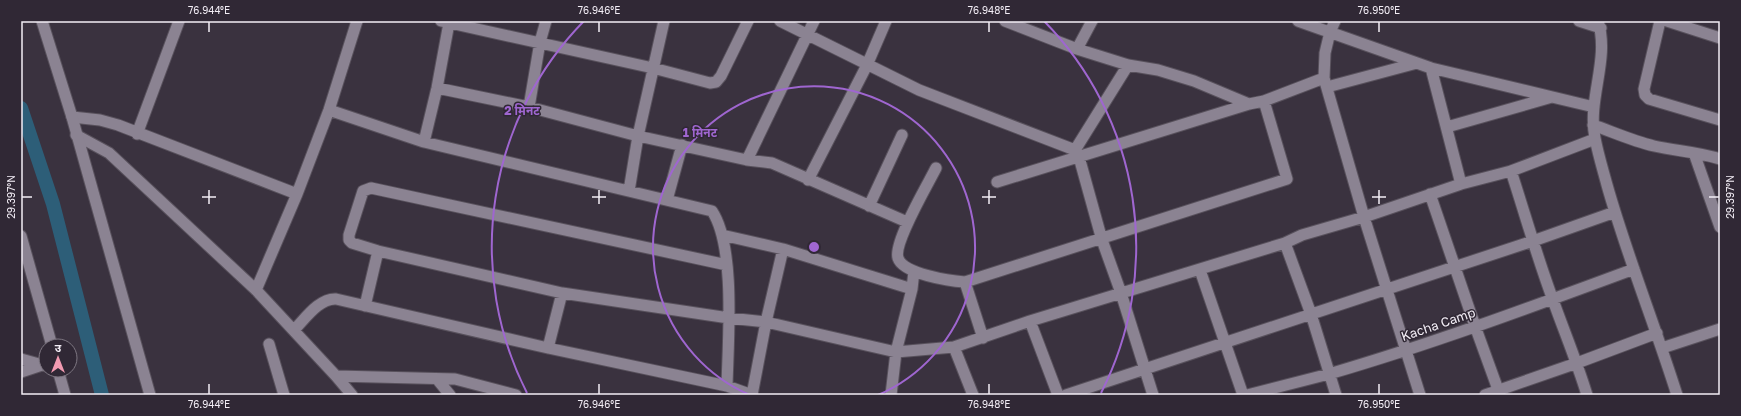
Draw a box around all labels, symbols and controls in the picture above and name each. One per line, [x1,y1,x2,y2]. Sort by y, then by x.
text: 76.944°E [188,4,230,16]
text: 76.946°E [578,4,620,16]
text: 76.948°E [968,4,1010,16]
text: 76.950°E [1358,4,1400,16]
text: 2 मिनट [504,103,540,118]
text: 1 मिनट [683,125,718,140]
text: 29.397°N [5,175,17,219]
text: 29.397°N [1724,175,1736,219]
centre of rings [807,240,821,254]
street label: Kacha Camp [1399,304,1477,344]
north arrow [38,338,78,378]
text: उ [55,341,62,354]
text: 76.944°E [188,398,230,410]
text: 76.946°E [578,398,620,410]
text: 76.948°E [968,398,1010,410]
text: 76.950°E [1358,398,1400,410]

